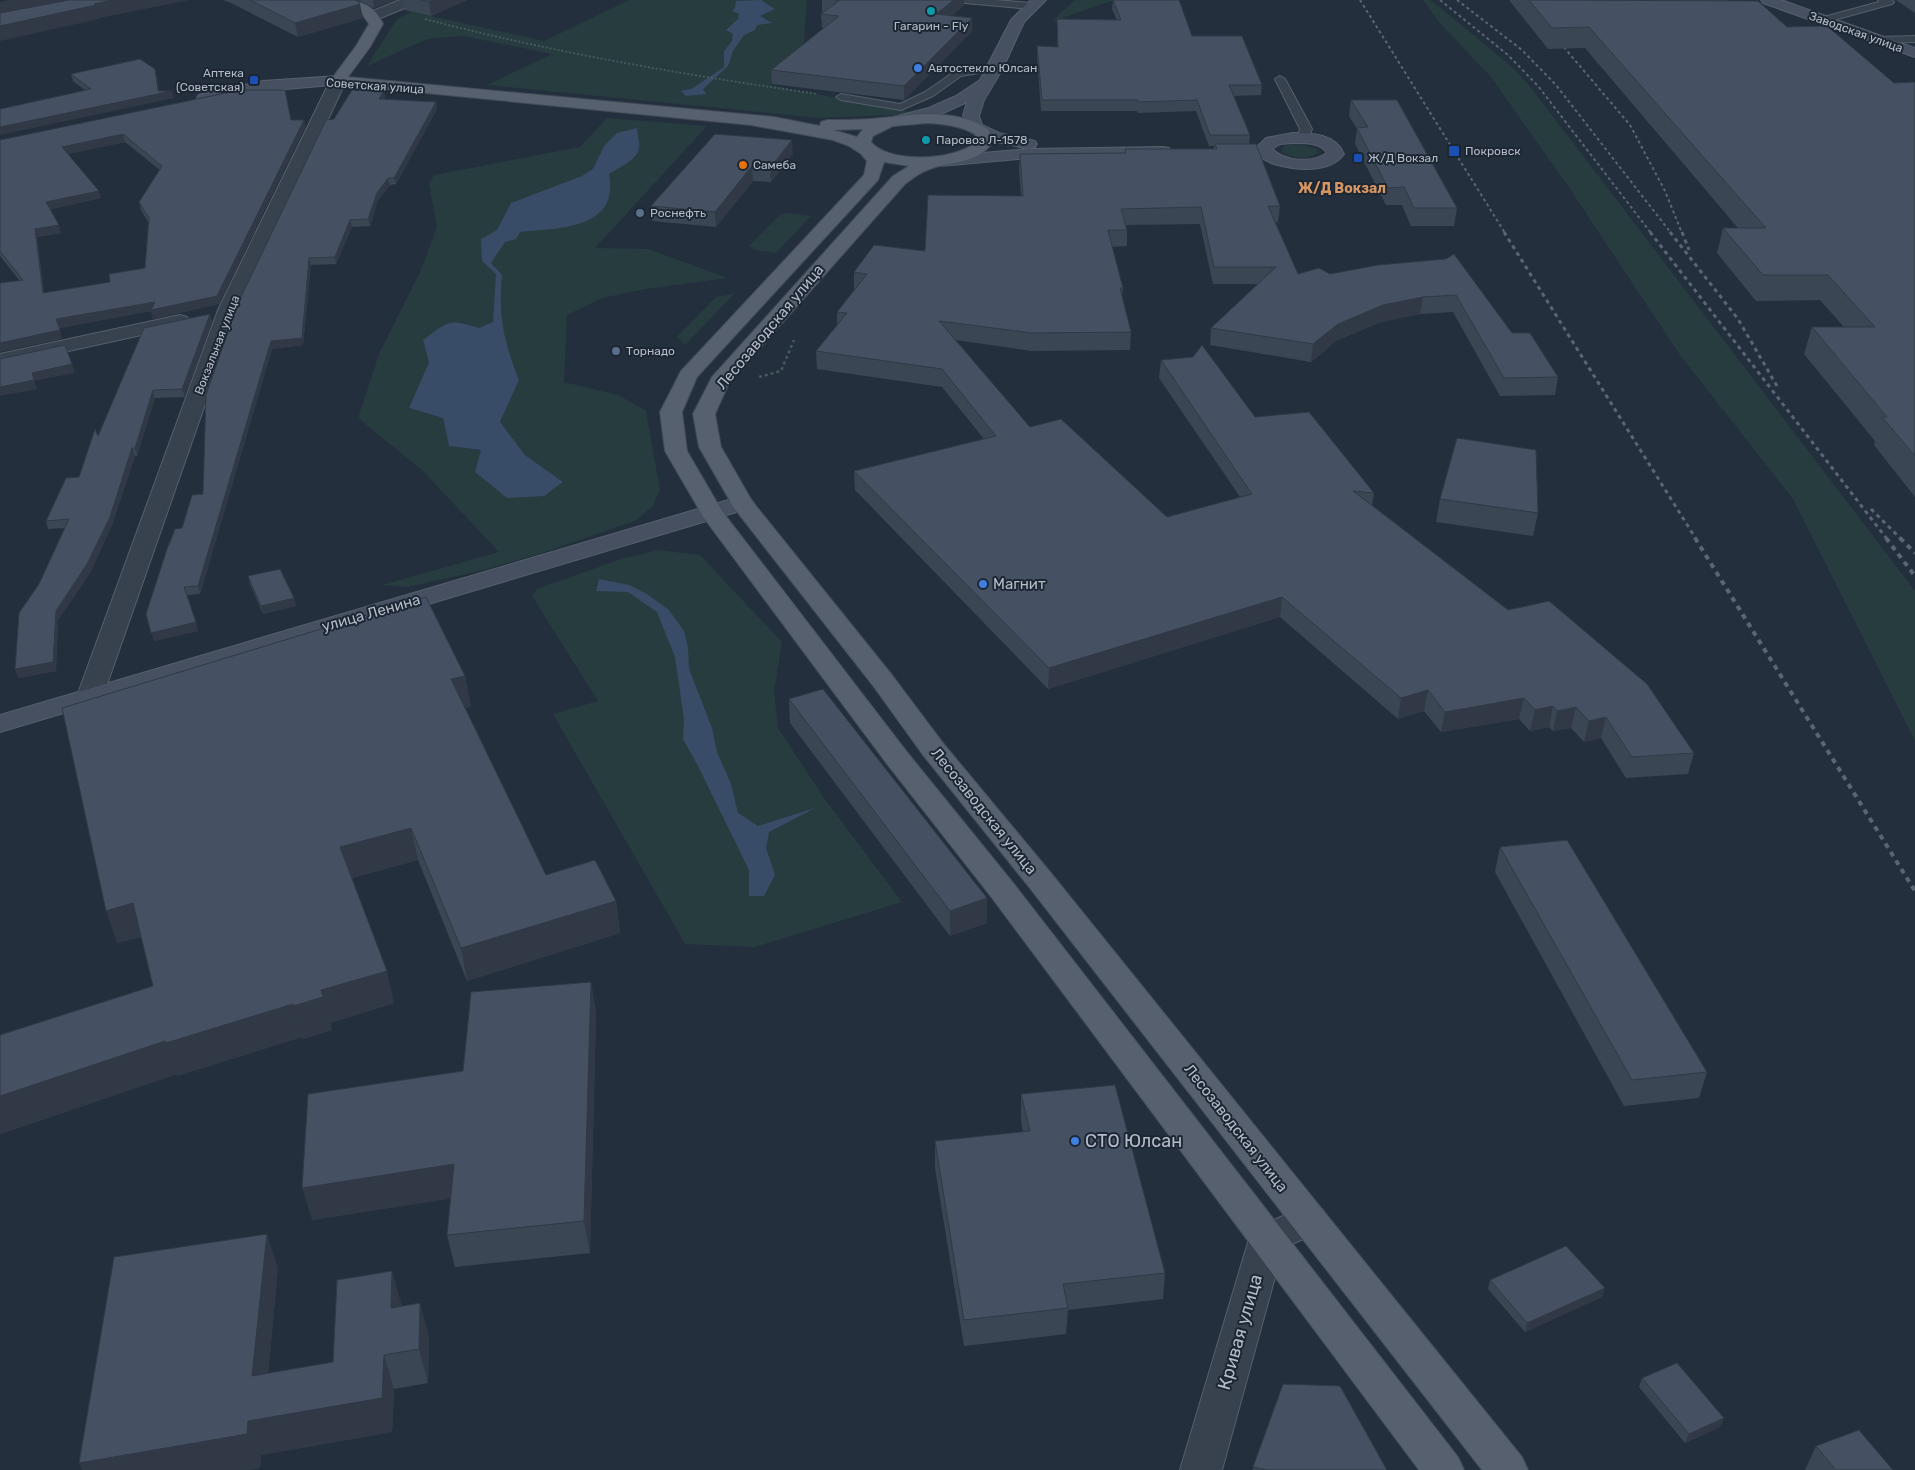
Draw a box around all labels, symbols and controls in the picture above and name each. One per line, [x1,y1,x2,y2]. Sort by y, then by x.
marker: Гагарин - Fly [925,5,937,17]
street label: Заводская улица [1807,9,1905,55]
place label: Гагарин - Fly [894,19,969,33]
place label: Автостекло Юлсан [928,61,1037,75]
marker: Автостекло Юлсан [912,62,924,74]
place label: Аптека (Советская) [176,66,244,94]
marker: Аптека (Советская) [248,74,260,86]
street label: Советская улица [326,76,424,96]
place label: Паровоз Л-1578 [936,133,1028,147]
marker: Паровоз Л-1578 [920,134,932,146]
marker: Покровск [1447,144,1461,158]
place label: Покровск [1465,144,1521,158]
place label: Ж/Д Вокзал [1368,151,1438,165]
marker: Ж/Д Вокзал [1352,152,1364,164]
place label: Самеба [753,158,796,172]
marker: Самеба [737,159,749,171]
district label: Ж/Д Вокзал [1298,180,1386,197]
place label: Роснефть [650,206,706,220]
marker: Роснефть [634,207,646,219]
street label: Лесозаводская улица [713,261,827,393]
street label: Вокзальная улица [192,293,242,397]
place label: Торнадо [626,344,675,358]
marker: Торнадо [610,345,622,357]
place label: Магнит [993,575,1046,593]
marker: Магнит [977,578,989,590]
street label: улица Ленина [320,590,422,636]
street label: Лесозаводская улица [927,744,1041,878]
street label: Лесозаводская улица [1180,1060,1292,1196]
place label: СТО Юлсан [1085,1130,1182,1152]
marker: СТО Юлсан [1069,1135,1081,1147]
street label: Кривая улица [1213,1272,1267,1392]

